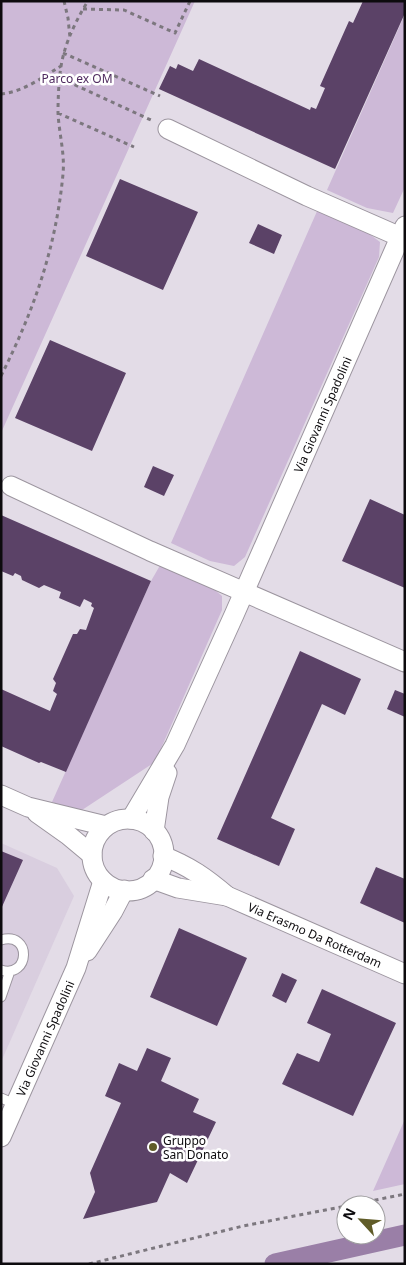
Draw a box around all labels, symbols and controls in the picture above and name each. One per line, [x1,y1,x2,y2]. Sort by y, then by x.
park label: Parco ex OM [41,70,113,87]
street label: Via Giovanni Spadolini [289,354,355,475]
street label: Via Erasmo Da Rotterdam [245,898,385,971]
street label: Via Giovanni Spadolini [12,978,78,1099]
place label: Gruppo San Donato [163,1132,229,1163]
marker: Gruppo San Donato [147,1141,159,1153]
north arrow [336,1195,386,1245]
text: N [338,1205,360,1223]

